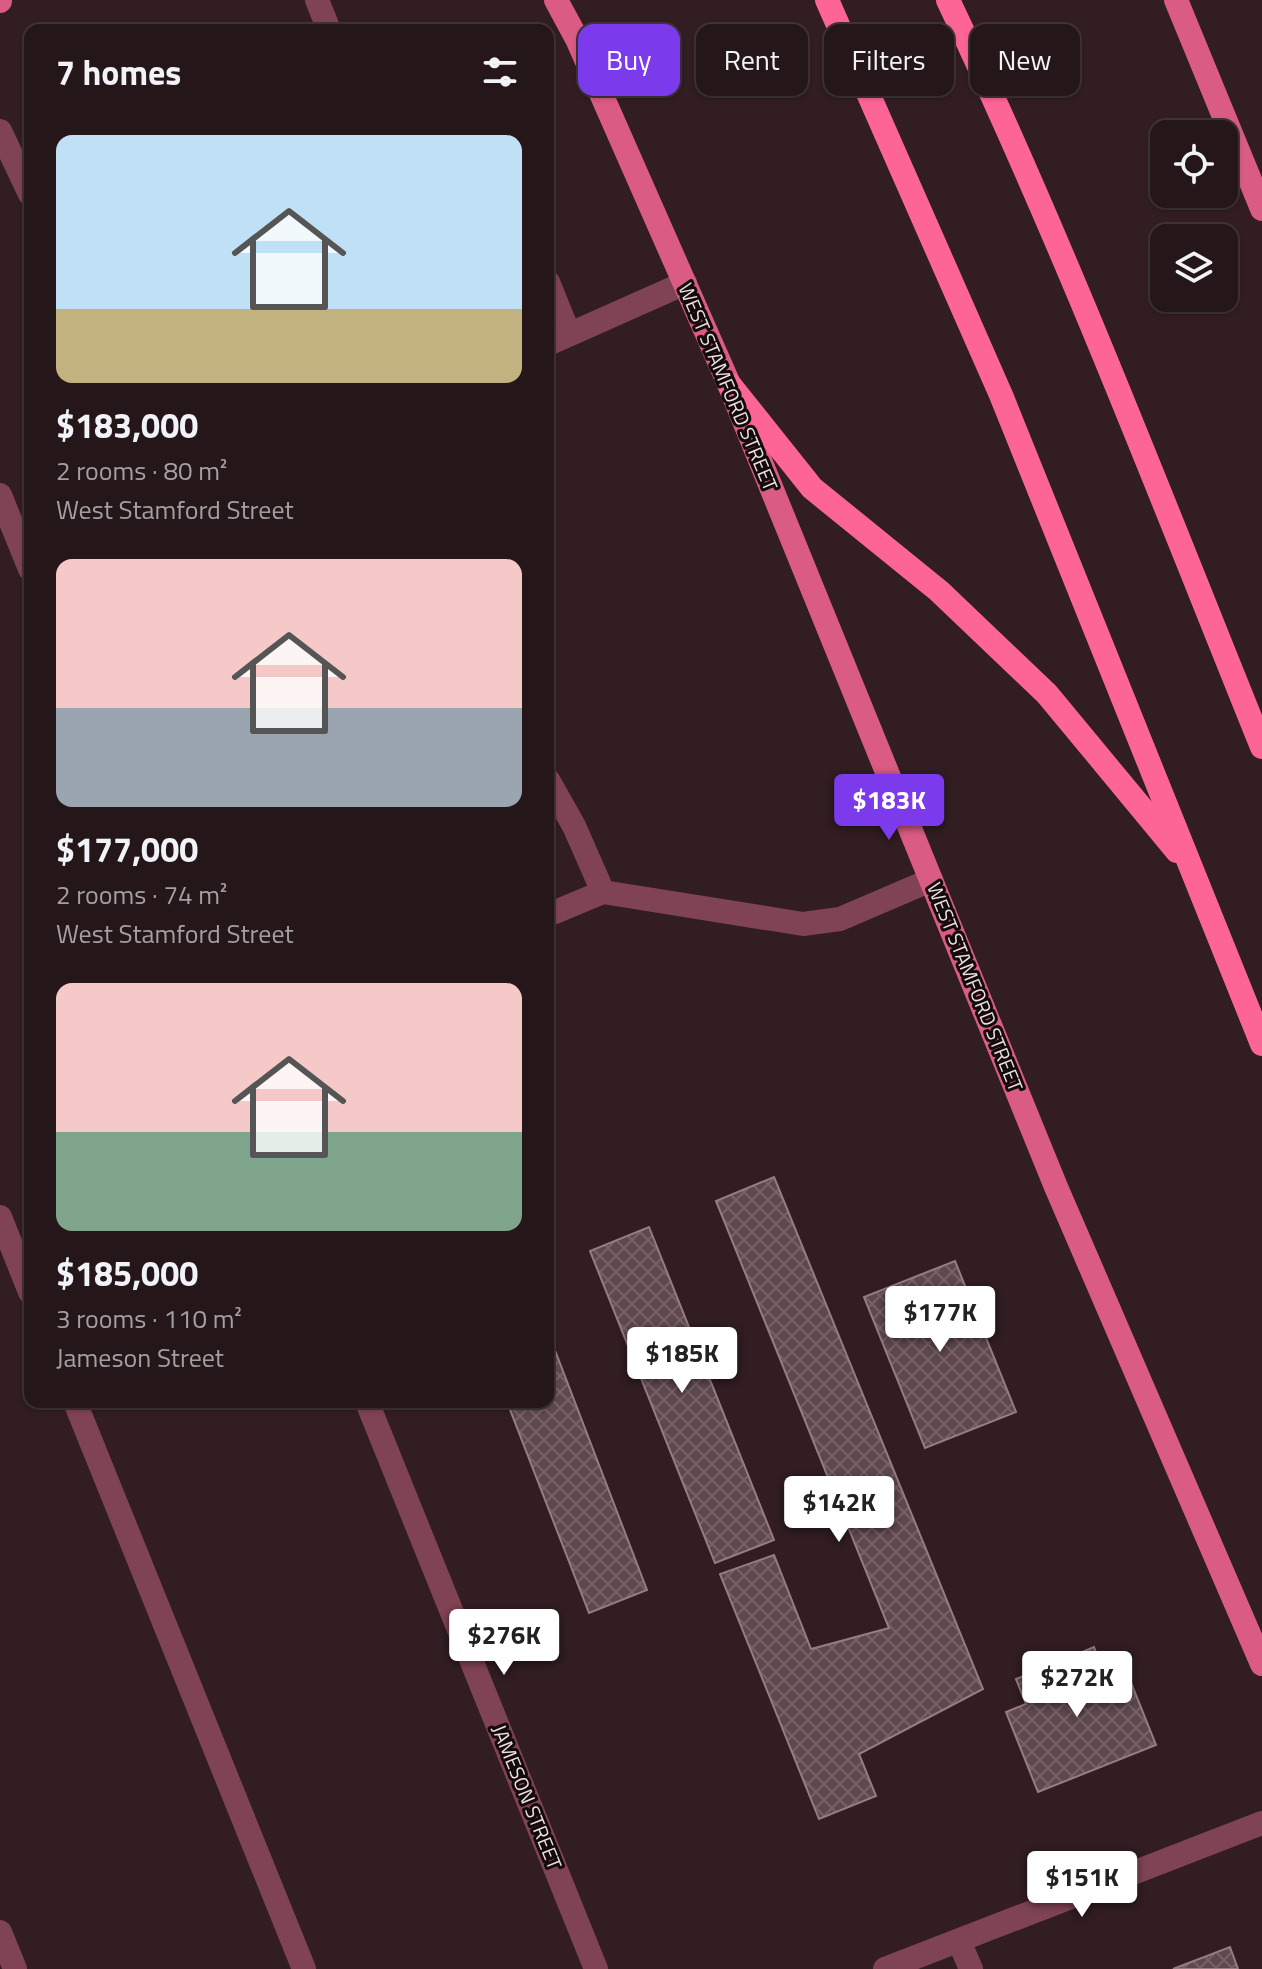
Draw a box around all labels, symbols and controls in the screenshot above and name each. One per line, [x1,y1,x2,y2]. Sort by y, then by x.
chip: Buy [578,24,680,96]
chip: Rent [696,24,808,96]
chip: Filters [824,24,954,96]
chip: New [970,24,1080,96]
text: 7 homes [56,46,181,98]
icon: filters [478,50,522,94]
map controls [1150,120,1238,312]
button: locate [1150,120,1238,208]
icon: home [217,187,361,331]
button: layers [1150,224,1238,312]
street label: WEST STAMFORD STREET [671,278,786,496]
text: $183,000 [56,399,198,451]
text: 2 rooms · 80 m² [56,451,227,490]
text: West Stamford Street [56,490,294,529]
icon: home [217,611,361,755]
pin: $183K [833,774,945,842]
text: $183K [852,780,926,819]
text: $177,000 [56,823,198,875]
text: 2 rooms · 74 m² [56,875,227,914]
street label: WEST STAMFORD STREET [919,878,1032,1096]
text: West Stamford Street [56,914,294,953]
icon: home [217,1035,361,1179]
text: $185,000 [56,1247,198,1299]
pin: $177K [884,1286,996,1354]
text: $177K [903,1292,977,1331]
text: 3 rooms · 110 m² [56,1299,242,1338]
pin: $185K [626,1327,738,1395]
text: $185K [645,1333,719,1372]
text: Jameson Street [56,1338,224,1377]
pin: $142K [783,1476,895,1544]
text: $142K [802,1482,876,1521]
pin: $276K [448,1609,560,1677]
text: $276K [467,1615,541,1654]
pin: $272K [1021,1651,1133,1719]
text: $272K [1040,1657,1114,1696]
street label: JAMESON STREET [484,1720,571,1874]
pin: $151K [1026,1851,1138,1919]
text: $151K [1045,1857,1119,1896]

